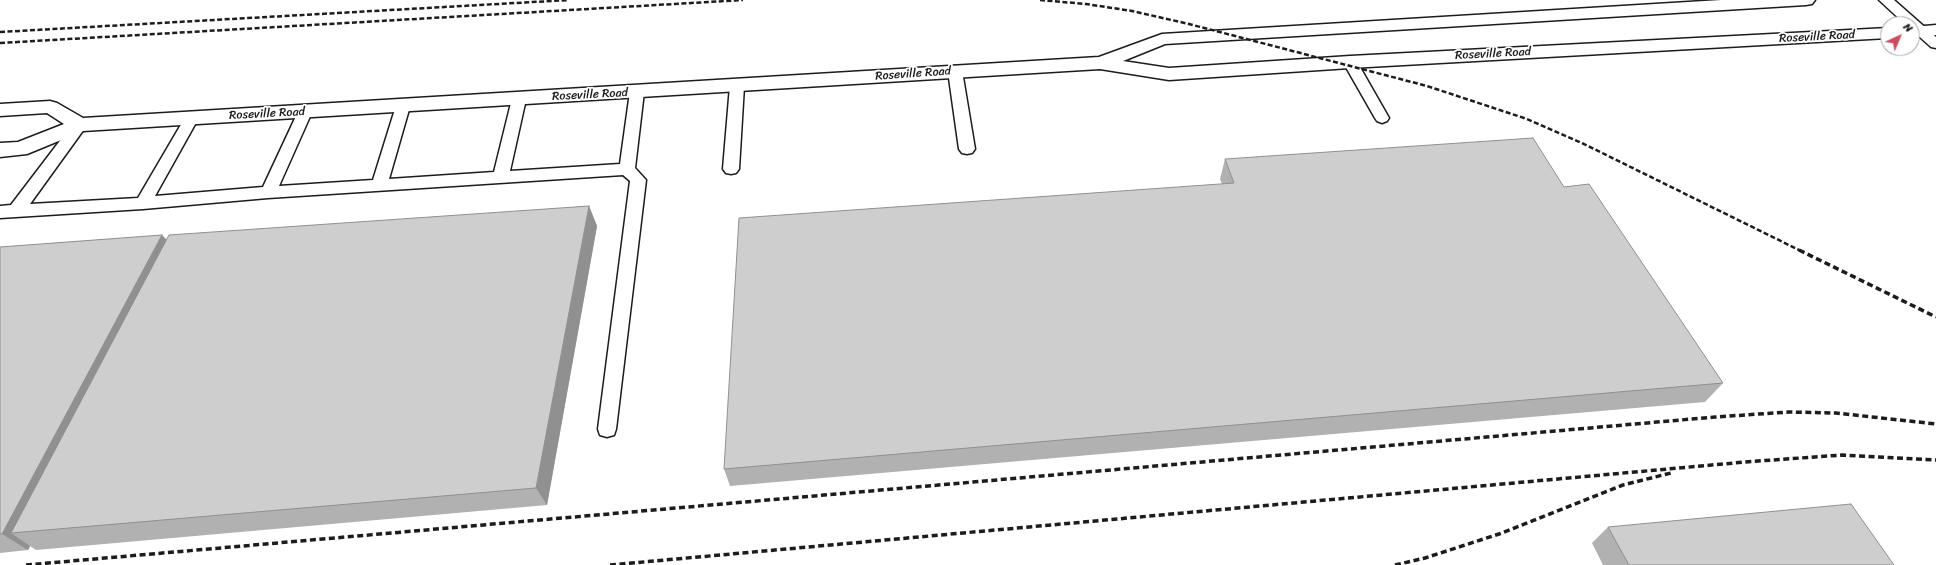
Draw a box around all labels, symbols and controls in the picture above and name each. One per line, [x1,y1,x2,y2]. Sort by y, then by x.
north arrow [1880,16,1920,56]
text: N [1899,18,1917,37]
street label: Roseville Road [1779,28,1855,46]
street label: Roseville Road [1455,45,1531,63]
street label: Roseville Road [875,64,951,84]
street label: Roseville Road [552,86,628,104]
street label: Roseville Road [229,105,305,123]

